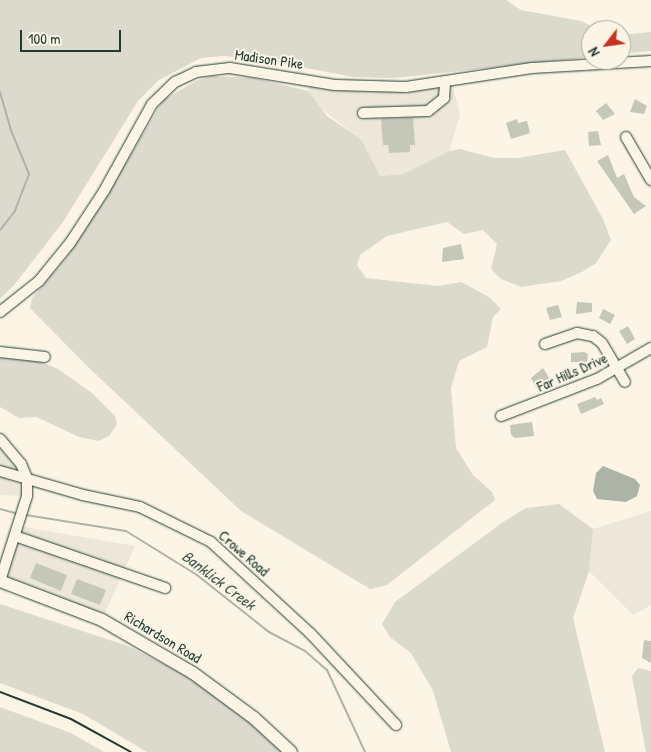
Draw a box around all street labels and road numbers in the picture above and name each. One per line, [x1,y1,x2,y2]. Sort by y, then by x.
street label: Madison Pike [234,45,304,73]
street label: Far Hills Drive [534,349,610,395]
street label: Crowe Road [215,526,273,580]
street label: Richardson Road [121,607,205,667]

